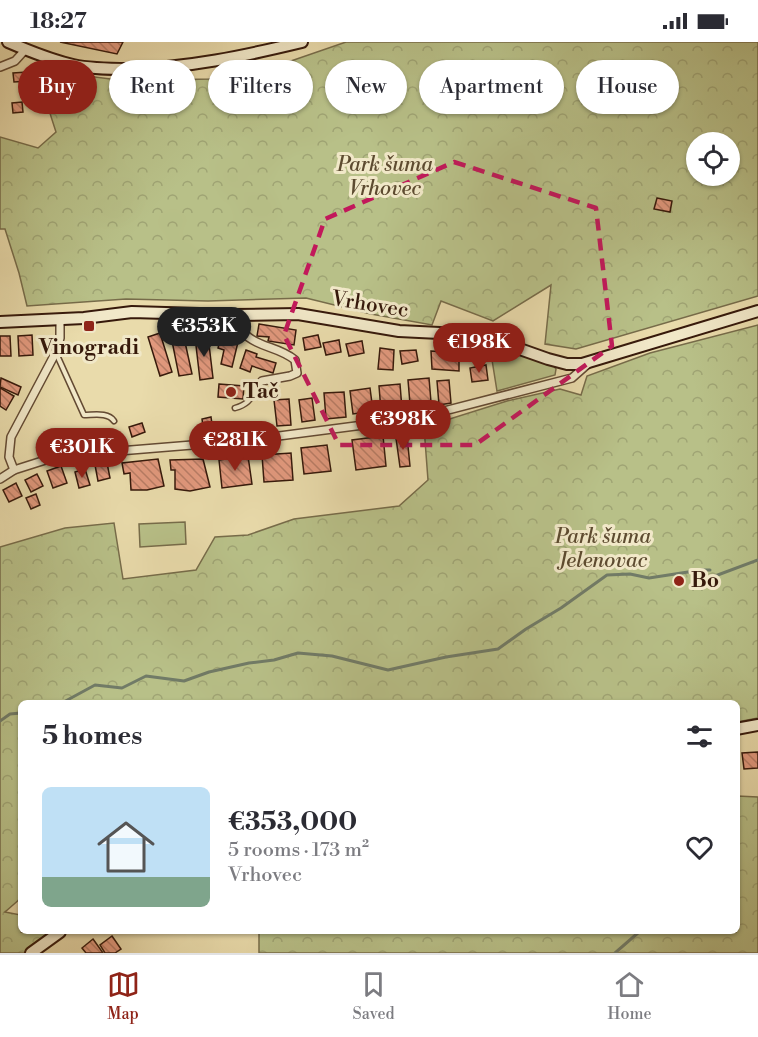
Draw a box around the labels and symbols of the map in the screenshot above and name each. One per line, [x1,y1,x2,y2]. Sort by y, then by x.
park label: Park šuma Vrhovec [336,152,433,202]
street label: Vrhovec [329,286,410,324]
pin: €353K [162,307,246,358]
marker: Vinogradi [82,319,96,333]
pin: €198K [437,323,521,374]
place label: Vinogradi [38,335,139,361]
place label: Tač [243,379,279,405]
marker: Tač [224,385,238,399]
pin: €398K [361,400,445,451]
pin: €281K [193,421,277,472]
pin: €301K [40,428,124,479]
park label: Park šuma Jelenovac [554,524,651,574]
place label: Bo [691,568,719,594]
marker: Bo [672,574,686,588]

